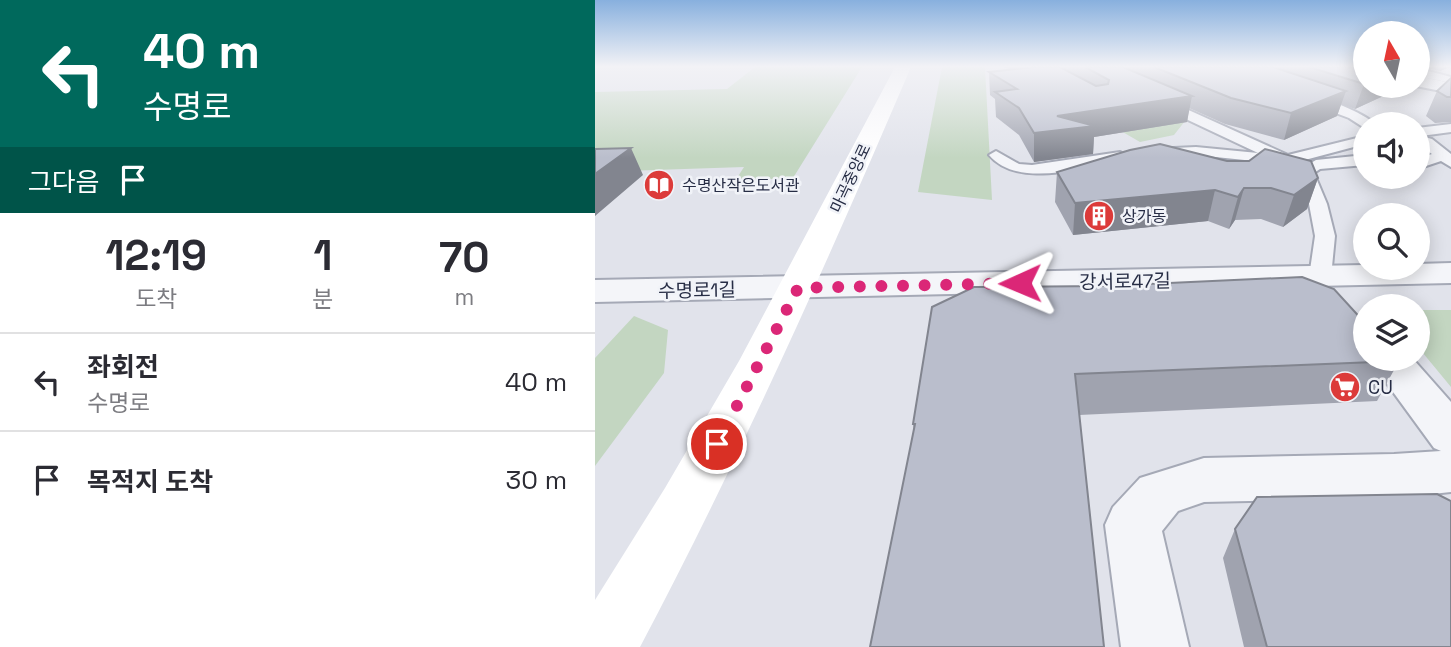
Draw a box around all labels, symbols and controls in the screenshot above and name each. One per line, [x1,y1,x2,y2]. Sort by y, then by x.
text: 40 m [143,20,260,82]
north arrow [1353,21,1430,98]
map controls [1353,21,1430,371]
icon: left [28,28,119,119]
text: 수명로 [143,87,231,127]
button: sound [1353,112,1430,189]
street label: 마곡중앙로 [825,140,876,216]
icon: arrive [114,161,152,199]
text: 그다음 [28,165,100,199]
library icon: 수명산작은도서관 [642,168,676,202]
place label: 수명산작은도서관 [682,175,800,196]
building icon: 상가동 [1082,199,1116,233]
button: search [1353,203,1430,280]
place label: 상가동 [1122,206,1166,227]
text: 12:19 [106,229,207,282]
text: 1 [314,229,333,282]
text: 70 [439,231,489,284]
position arrow [983,246,1057,320]
street label: 강서로47길 [1079,268,1171,295]
street label: 수명로1길 [658,277,736,304]
text: m [454,282,474,312]
text: 도착 [135,284,177,314]
text: 분 [312,284,334,314]
button: layers [1353,294,1430,371]
text: 좌회전 [87,350,159,384]
icon: left [28,363,66,401]
text: 40 m [505,365,567,399]
supermarket icon: CU [1328,370,1362,404]
place label: CU [1368,375,1393,400]
text: 수명로 [87,388,150,418]
pin [687,414,747,474]
icon: arrive [698,425,736,463]
icon: arrive [28,461,66,499]
text: 30 m [506,463,567,497]
text: 목적지 도착 [87,465,213,499]

